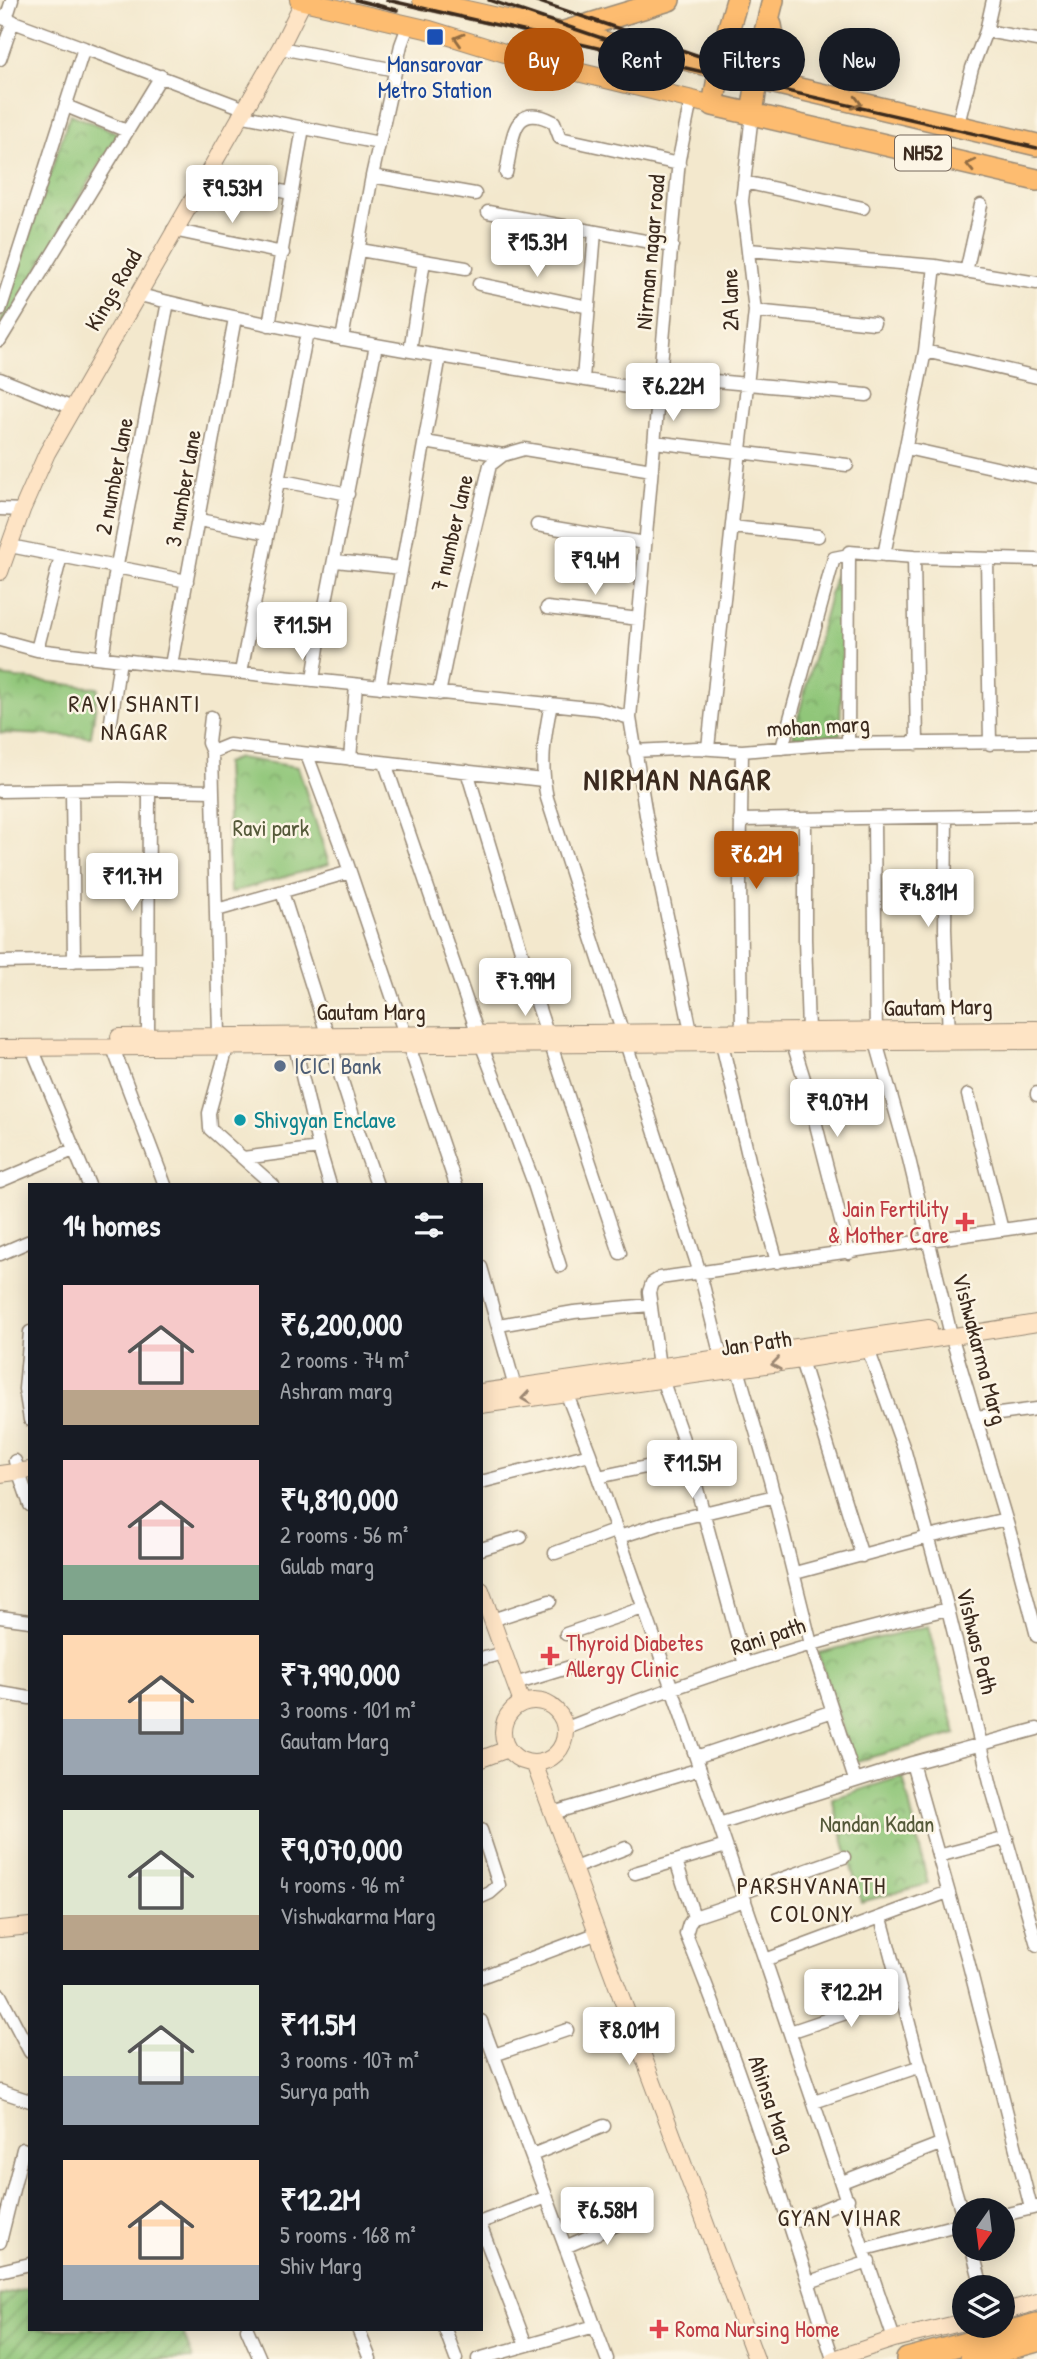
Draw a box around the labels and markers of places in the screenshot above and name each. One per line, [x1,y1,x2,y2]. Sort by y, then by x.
marker: Mansarovar Metro Station [425,27,445,47]
place label: Mansarovar Metro Station [378,48,492,105]
pin: ₹9.53M [175,166,289,225]
pin: ₹15.3M [480,219,594,279]
pin: ₹6.22M [616,364,730,423]
pin: ₹9.4M [546,538,644,597]
pin: ₹11.5M [245,602,359,662]
pin: ₹6.2M [707,832,805,891]
pin: ₹11.7M [75,853,189,913]
pin: ₹4.81M [871,870,985,929]
pin: ₹7.99M [468,958,582,1018]
place label: ICICI Bank [294,1050,382,1081]
marker: ICICI Bank [272,1058,288,1074]
pin: ₹9.07M [780,1080,894,1139]
place label: Shivgyan Enclave [254,1104,396,1135]
marker: Shivgyan Enclave [232,1112,248,1128]
place label: Jain Fertility & Mother Care [828,1193,949,1250]
marker: Jain Fertility & Mother Care [955,1212,975,1232]
pin: ₹11.5M [635,1440,749,1500]
place label: Thyroid Diabetes Allergy Clinic [566,1627,703,1684]
marker: Thyroid Diabetes Allergy Clinic [540,1646,560,1666]
pin: ₹12.2M [794,1969,908,2029]
pin: ₹8.01M [572,2008,686,2067]
pin: ₹6.58M [550,2188,664,2247]
place label: Roma Nursing Home [675,2313,840,2344]
marker: Roma Nursing Home [649,2319,669,2339]

